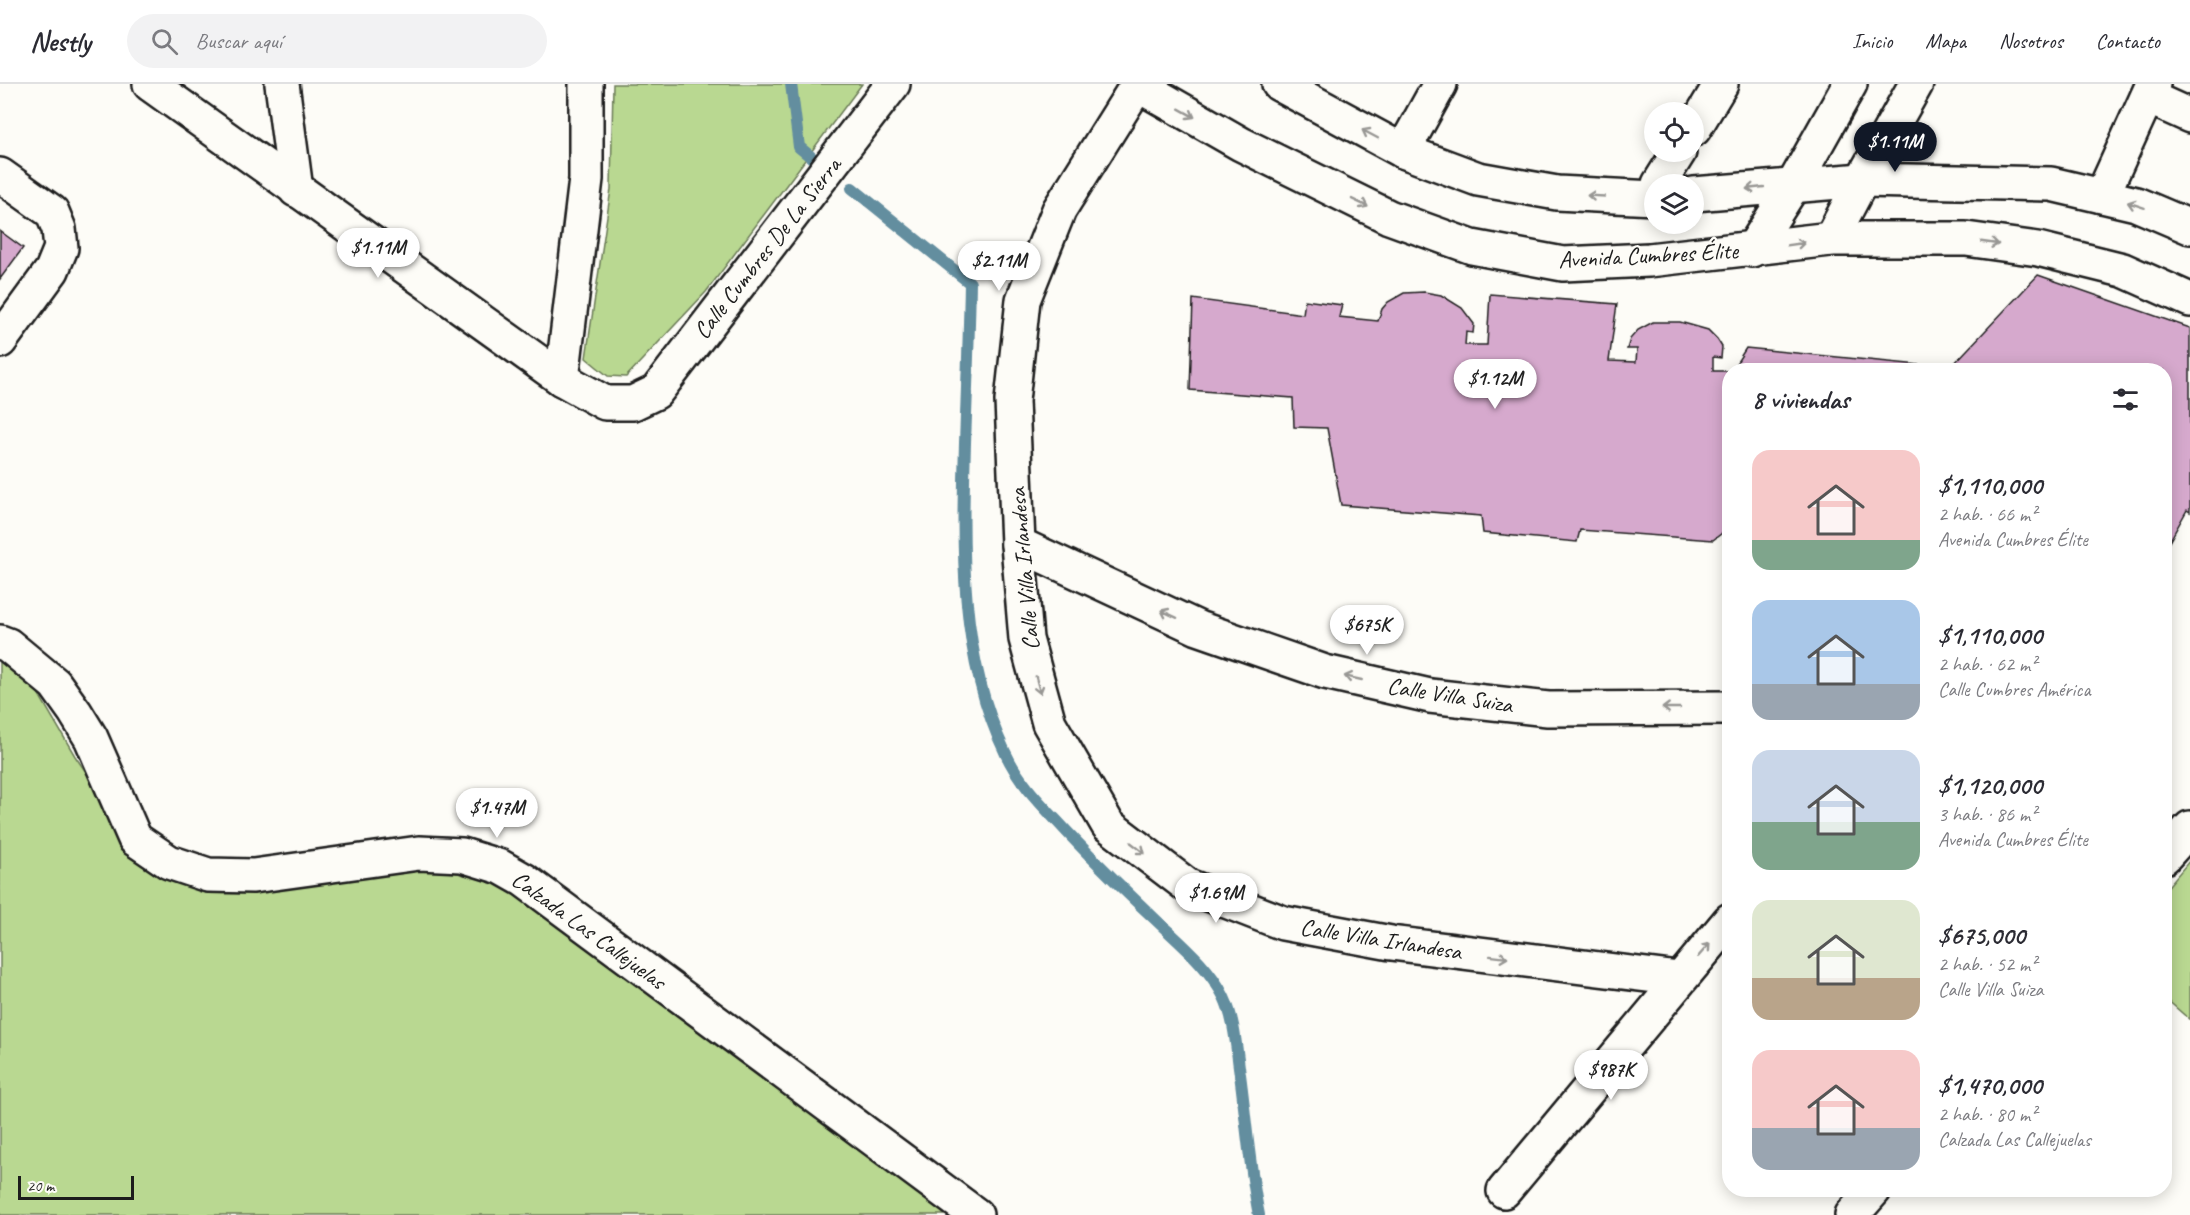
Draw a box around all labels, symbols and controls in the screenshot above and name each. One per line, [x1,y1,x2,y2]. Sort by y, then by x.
search box [127,14,547,68]
text: Nestly [30,24,91,59]
icon: search [148,25,181,58]
text: Buscar aquí [196,27,282,55]
text: Inicio [1852,28,1892,54]
text: Mapa [1925,28,1966,54]
text: Nosotros [1999,28,2063,54]
text: Contacto [2096,28,2160,54]
map controls [1644,102,1704,234]
button: locate [1644,102,1704,162]
one-way arrow [1178,107,1195,119]
pin: $1.11M [1846,122,1944,173]
one-way arrow [1361,127,1379,139]
text: $1.11M [1868,129,1922,154]
street label: Calle Cumbres De La Sierra [687,149,849,345]
button: layers [1644,174,1704,234]
one-way arrow [1745,183,1765,194]
one-way arrow [1587,190,1607,201]
one-way arrow [1351,197,1369,209]
one-way arrow [2127,199,2146,210]
pin: $1.11M [329,228,427,279]
text: $1.11M [351,235,405,260]
street label: Avenida Cumbres Élite [1557,235,1741,275]
one-way arrow [1980,237,2000,248]
one-way arrow [1785,238,1805,249]
pin: $2.11M [950,241,1048,292]
text: $2.11M [972,248,1026,273]
pin: $1.12M [1446,359,1544,410]
text: $1.12M [1468,366,1522,391]
text: 8 viviendas [1752,383,1849,416]
icon: filters [2109,383,2142,416]
text: $1,110,000 [1938,469,2042,502]
icon: home [1800,474,1872,546]
street label: Calle Villa Irlandesa [1002,485,1046,651]
text: 2 hab. · 66 m² [1938,502,2036,527]
text: Avenida Cumbres Élite [1938,527,2088,552]
pin: $675K [1325,605,1409,656]
one-way arrow [1160,608,1178,620]
text: $675K [1344,612,1390,637]
text: $1,110,000 [1938,619,2042,652]
icon: home [1800,624,1872,696]
text: 2 hab. · 62 m² [1938,652,2036,677]
street label: Calle Villa Suiza [1385,670,1516,720]
one-way arrow [1343,672,1362,684]
one-way arrow [1033,675,1045,694]
text: Calle Cumbres América [1938,677,2090,702]
one-way arrow [1662,702,1682,714]
text: $1,120,000 [1938,769,2042,802]
icon: home [1800,774,1872,846]
pin: $1.47M [448,788,546,839]
text: $1.47M [470,795,524,820]
text: 3 hab. · 86 m² [1938,802,2036,827]
text: Avenida Cumbres Élite [1938,827,2088,852]
one-way arrow [1130,841,1146,854]
street label: Calzada Las Callejuelas [506,864,673,997]
pin: $1.69M [1167,873,1265,924]
text: $1.69M [1189,880,1243,905]
street label: Calle Villa Irlandesa [1298,911,1465,967]
text: $675,000 [1938,919,2025,952]
icon: home [1800,924,1872,996]
one-way arrow [1697,942,1711,957]
one-way arrow [1489,952,1509,963]
text: 2 hab. · 52 m² [1938,952,2036,977]
text: Calle Villa Suiza [1938,977,2043,1002]
pin: $987K [1569,1050,1653,1101]
text: $987K [1588,1057,1634,1082]
text: $1,470,000 [1938,1069,2042,1102]
icon: home [1800,1074,1872,1146]
text: 2 hab. · 80 m² [1938,1102,2036,1127]
text: Calzada Las Callejuelas [1938,1127,2091,1152]
scale bar [18,1173,134,1200]
text: 20 m [27,1176,54,1196]

